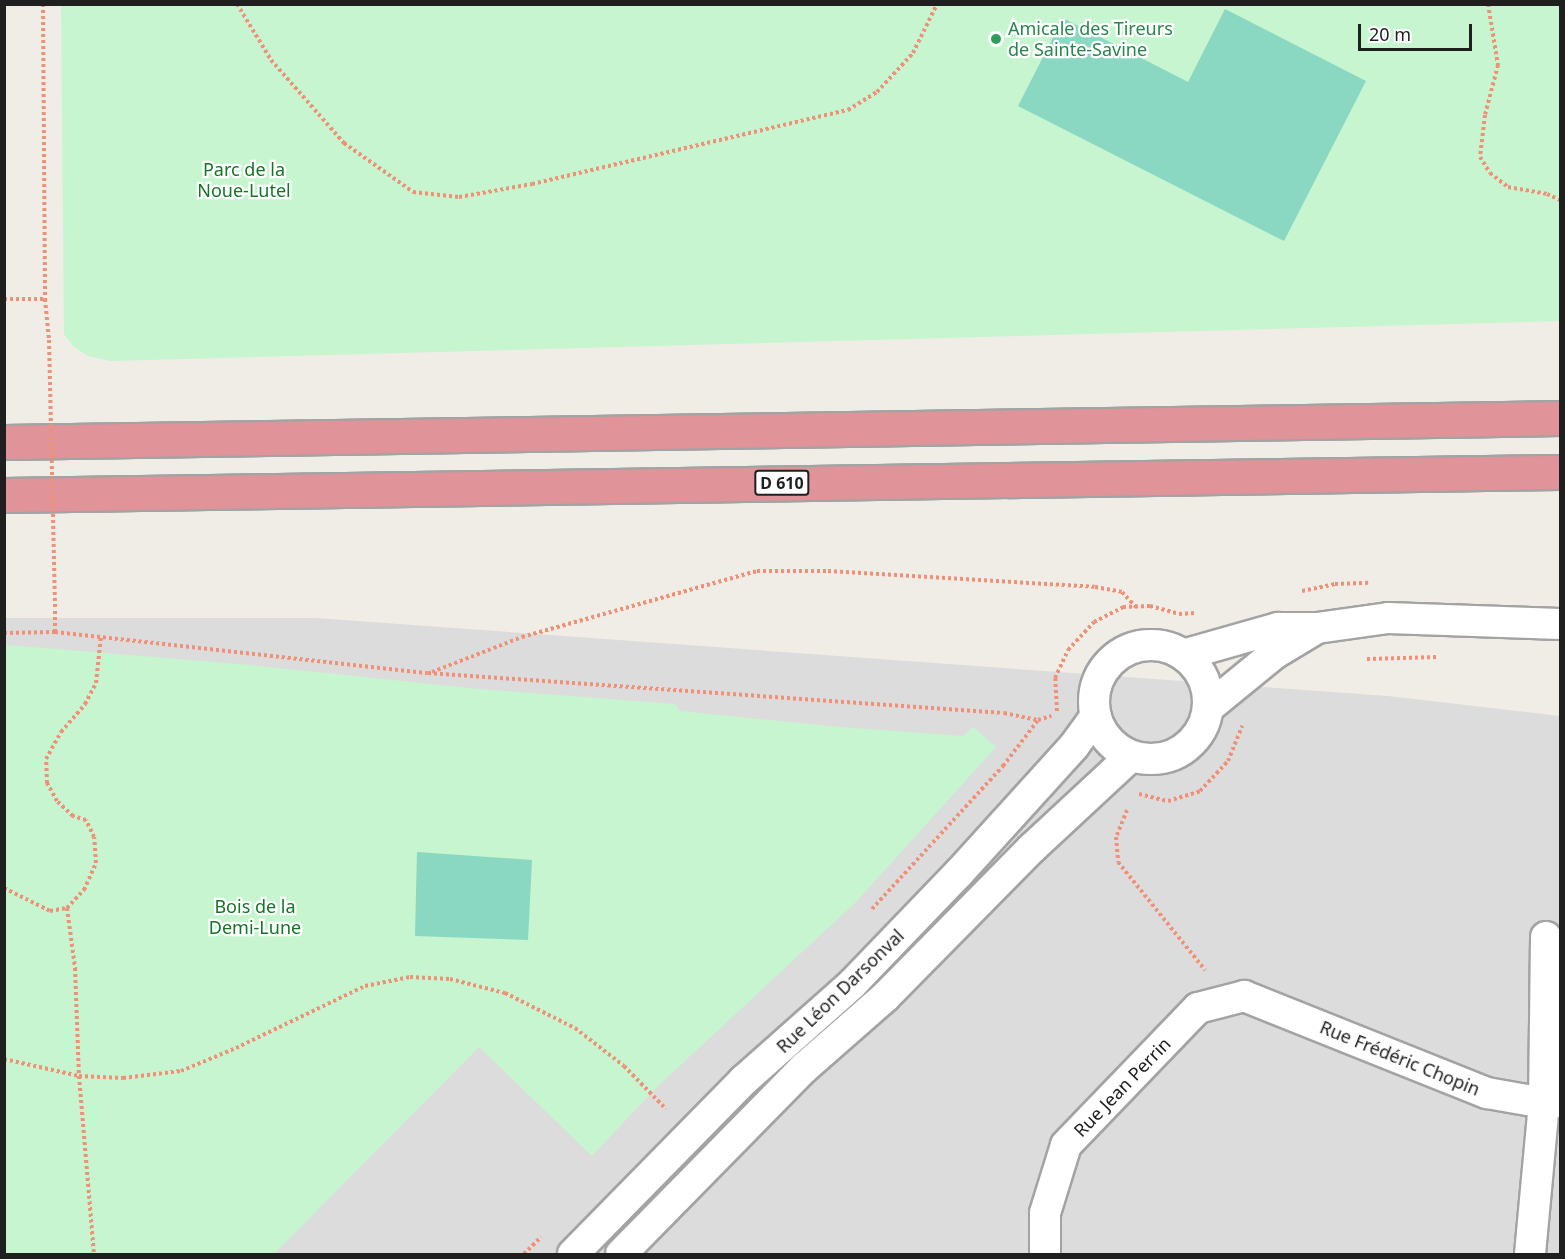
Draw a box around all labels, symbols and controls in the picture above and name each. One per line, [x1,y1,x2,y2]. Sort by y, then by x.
scale bar [1361,12,1475,50]
place label: Amicale des Tireurs de Sainte-Savine [1008,18,1173,60]
text: 20 m [1369,22,1411,46]
marker: Amicale des Tireurs de Sainte-Savine [989,32,1003,46]
park label: Parc de la Noue-Lutel [197,159,291,201]
road number: D 610 [754,470,810,496]
park label: Bois de la Demi-Lune [209,896,301,938]
street label: Rue Léon Darsonval [772,925,908,1057]
street label: Rue Frédéric Chopin [1317,1016,1483,1100]
street label: Rue Jean Perrin [1069,1033,1175,1141]

